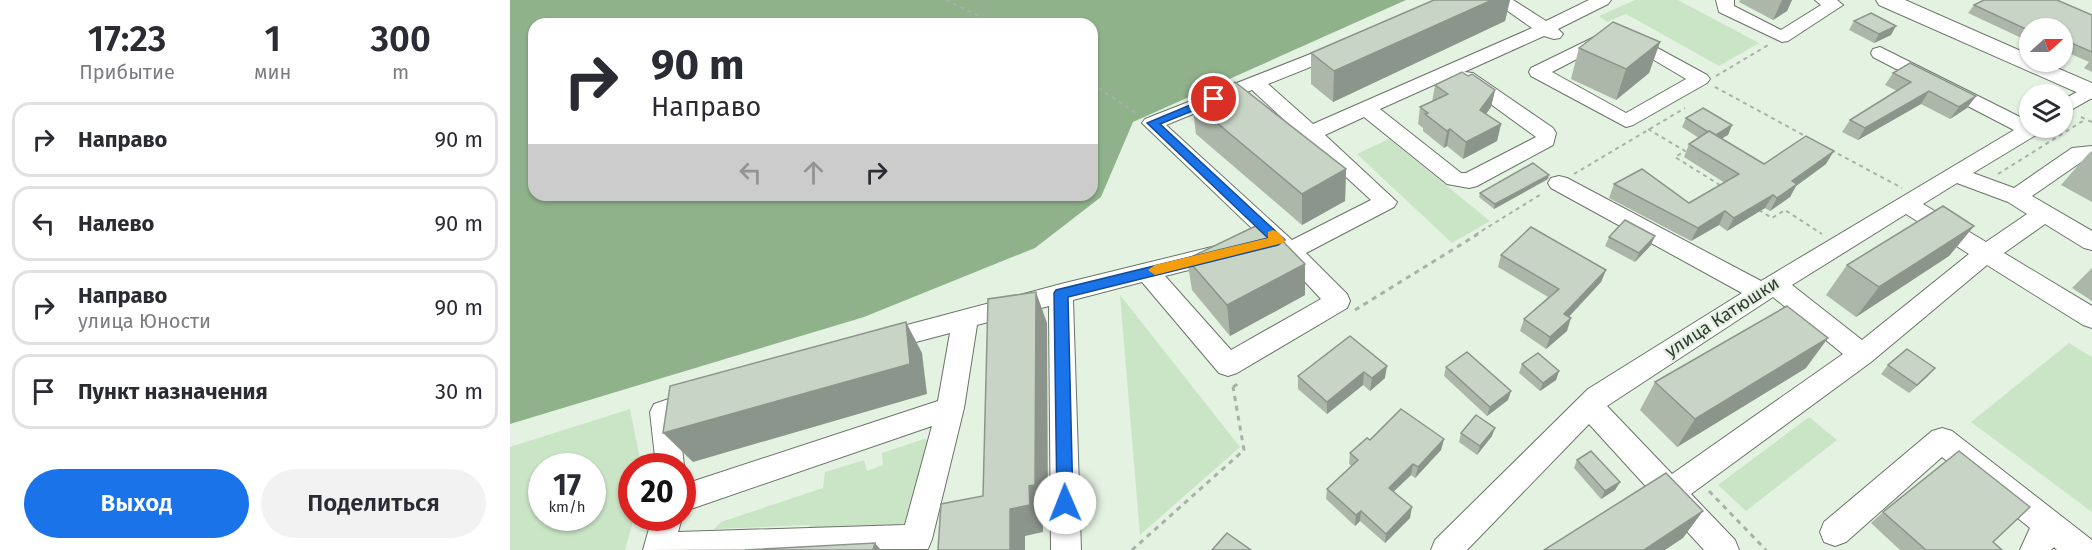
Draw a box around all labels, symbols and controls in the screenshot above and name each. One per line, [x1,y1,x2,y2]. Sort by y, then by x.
text: 17:23 [88,17,166,61]
text: 1 [264,17,281,61]
text: 300 [371,17,431,61]
north arrow [2019,18,2073,72]
map controls [2019,18,2073,138]
text: 90 m [651,40,745,90]
icon: right [552,42,630,120]
text: Прибытие [79,60,175,84]
text: мин [254,60,291,84]
text: m [392,60,409,84]
pin [1188,73,1239,124]
icon: arrive [1197,82,1230,115]
button: layers [2019,84,2073,138]
text: Направо [651,91,761,123]
icon: right [27,123,60,156]
text: Направо [78,126,167,153]
text: 90 m [434,126,483,153]
icon: left [734,156,767,189]
icon: ahead [797,156,830,189]
icon: right [860,156,893,189]
icon: left [27,207,60,240]
text: Налево [78,210,154,237]
text: 90 m [434,210,483,237]
street label: улица Катюшки [1661,272,1783,362]
text: Направо [78,282,167,309]
icon: right [27,291,60,324]
text: 90 m [434,294,483,321]
text: улица Юности [78,309,211,333]
icon: arrive [27,375,60,408]
text: Пункт назначения [78,378,268,405]
text: 30 m [435,378,483,405]
speed limit sign: 20 [618,453,696,531]
text: 17 [553,467,581,503]
button: Выход [24,469,249,538]
button: Поделиться [261,469,486,538]
position arrow [1033,471,1097,535]
text: km/h [548,498,586,516]

